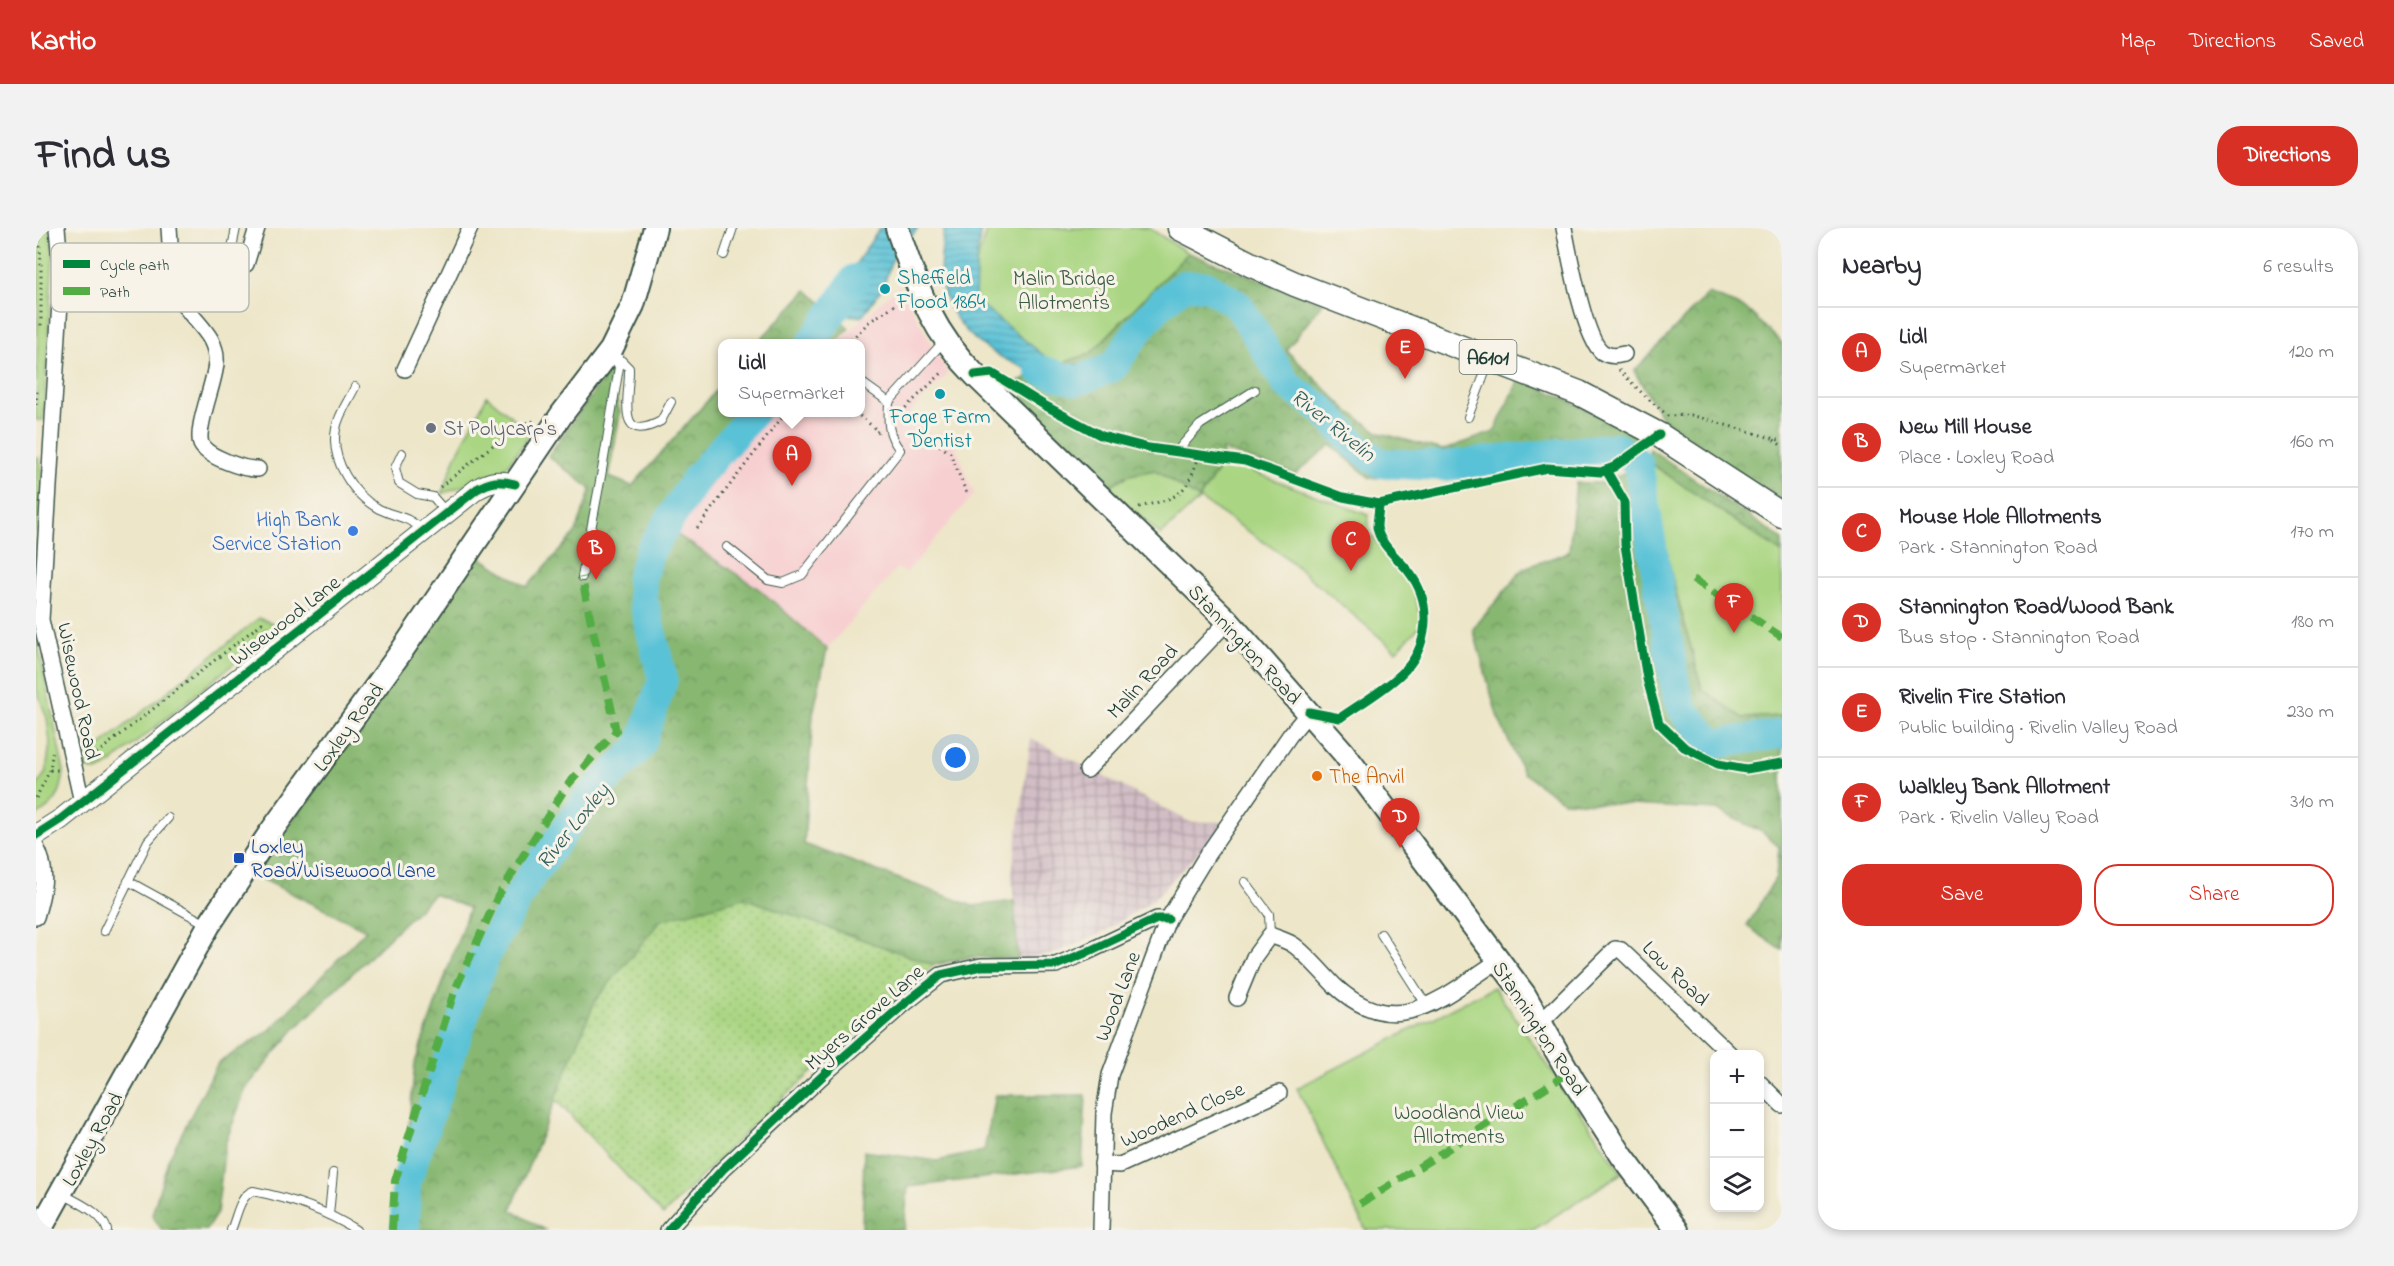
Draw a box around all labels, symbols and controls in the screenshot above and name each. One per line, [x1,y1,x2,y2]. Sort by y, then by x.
text: Kartio [30,22,96,63]
text: Map [2120,27,2156,57]
text: Directions [2189,27,2276,57]
text: Saved [2309,27,2364,57]
text: Find us [36,126,171,187]
button: Directions [2217,126,2358,186]
legend [51,243,249,312]
text: Nearby [1842,248,1921,286]
text: 6 results [2263,253,2334,282]
text: Cycle path [100,254,169,278]
place label: Sheffield Flood 1864 [896,264,986,318]
park label: Malin Bridge Allotments [1013,265,1116,319]
text: Path [100,281,130,305]
marker: Sheffield Flood 1864 [878,282,892,296]
text: Lidl [1899,322,1927,354]
pin: E [1386,330,1424,379]
text: A [1855,338,1868,367]
text: 120 m [2289,338,2334,367]
popup [718,339,865,417]
road number: A6101 [1460,340,1516,374]
text: Lidl [738,348,766,380]
text: Supermarket [1899,354,2006,383]
text: Supermarket [738,380,845,409]
water label: River Rivelin [1283,382,1382,471]
marker: Forge Farm Dentist [933,387,947,401]
place label: Forge Farm Dentist [888,403,991,457]
text: New Mill House [1899,412,2032,444]
place label: St Polycarp's [443,415,557,447]
marker: St Polycarp's [424,421,438,435]
text: B [1855,428,1868,457]
text: 160 m [2290,428,2334,457]
pin: A [772,436,812,486]
text: Place · Loxley Road [1899,444,2054,473]
text: Mouse Hole Allotments [1899,502,2102,534]
place label: High Bank Service Station [212,506,342,560]
text: C [1856,518,1867,547]
text: 170 m [2290,518,2334,547]
pin: C [1332,522,1370,571]
marker: High Bank Service Station [346,524,360,538]
pin: B [576,530,616,580]
text: Park · Stannington Road [1899,534,2097,563]
street label: Wisewood Lane [225,569,348,674]
street label: Stannington Road [1178,578,1308,714]
pin: F [1714,584,1754,633]
text: Stannington Road/Wood Bank [1899,592,2174,624]
text: D [1854,608,1869,637]
text: 180 m [2291,608,2334,637]
street label: Wisewood Road [48,620,106,763]
text: Bus stop · Stannington Road [1899,624,2139,653]
street label: Malin Road [1101,638,1186,726]
street label: Loxley Road [307,677,394,780]
text: Rivelin Fire Station [1899,682,2066,714]
text: E [1855,698,1868,727]
text: 230 m [2287,698,2334,727]
text: Public building · Rivelin Valley Road [1899,714,2178,743]
your location [941,743,970,772]
place label: The Anvil [1329,763,1404,793]
marker: The Anvil [1310,769,1324,783]
text: Walkley Bank Allotment [1899,772,2110,804]
water label: River Loxley [530,776,620,877]
text: F [1855,788,1868,817]
text: 310 m [2290,788,2334,817]
pin: D [1380,798,1420,848]
text: Park · Rivelin Valley Road [1899,804,2099,833]
place label: Loxley Road/Wisewood Lane [251,833,436,887]
marker: Loxley Road/Wisewood Lane [232,851,246,865]
button: Save [1842,864,2082,926]
button: Share [2094,864,2334,926]
street label: Low Road [1634,935,1715,1014]
street label: Wood Lane [1088,947,1150,1046]
street label: Stannington Road [1482,956,1593,1104]
street label: Myers Grove Lane [799,958,933,1080]
map controls [1710,1050,1764,1212]
button: + [1710,1050,1764,1104]
street label: Woodend Close [1116,1075,1250,1157]
street label: Loxley Road [56,1087,134,1194]
park label: Woodland View Allotments [1394,1099,1524,1153]
button: − [1710,1104,1764,1158]
button: layers [1710,1158,1764,1212]

